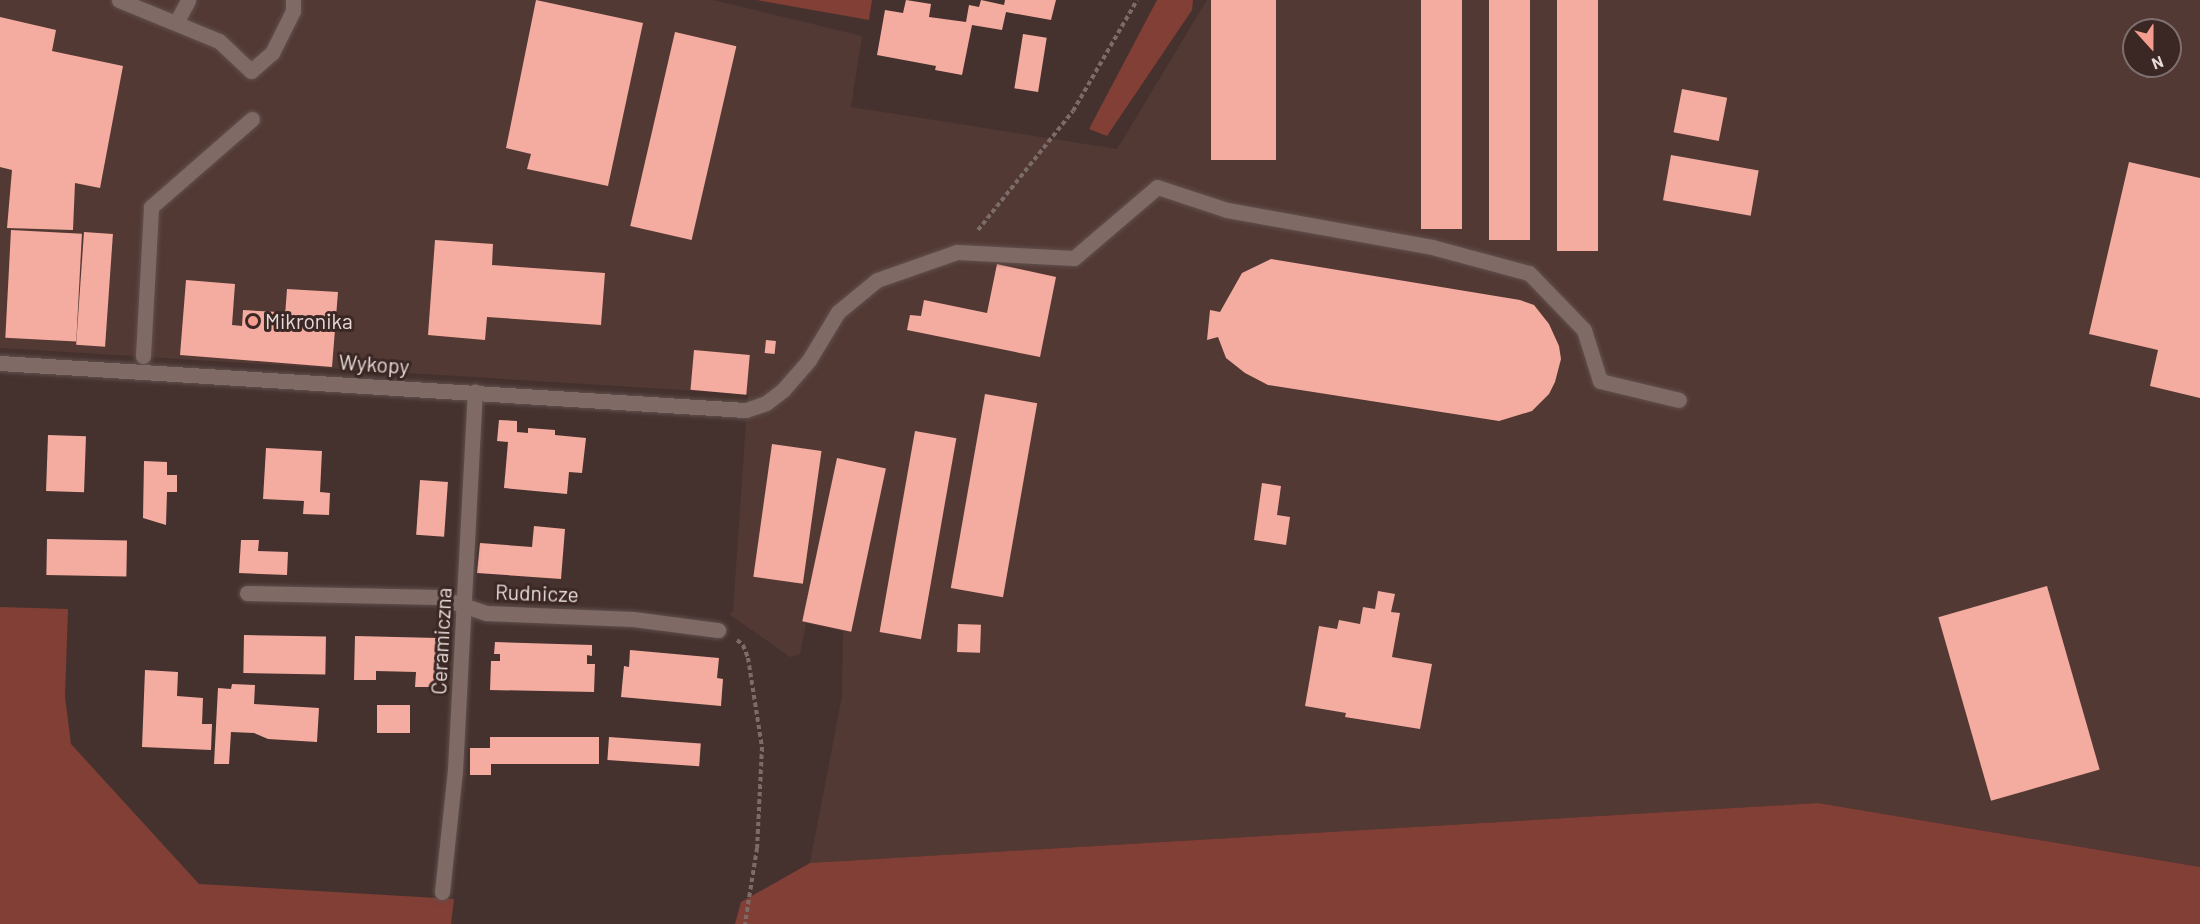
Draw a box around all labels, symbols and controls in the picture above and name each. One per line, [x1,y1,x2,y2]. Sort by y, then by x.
north arrow [2122,18,2182,78]
text: N [2150,53,2166,74]
place label: Mikronika [265,308,353,334]
marker: Mikronika [246,314,260,328]
street label: Wykopy [338,349,410,379]
street label: Rudnicze [495,579,579,607]
street label: Ceramiczna [426,587,456,695]

